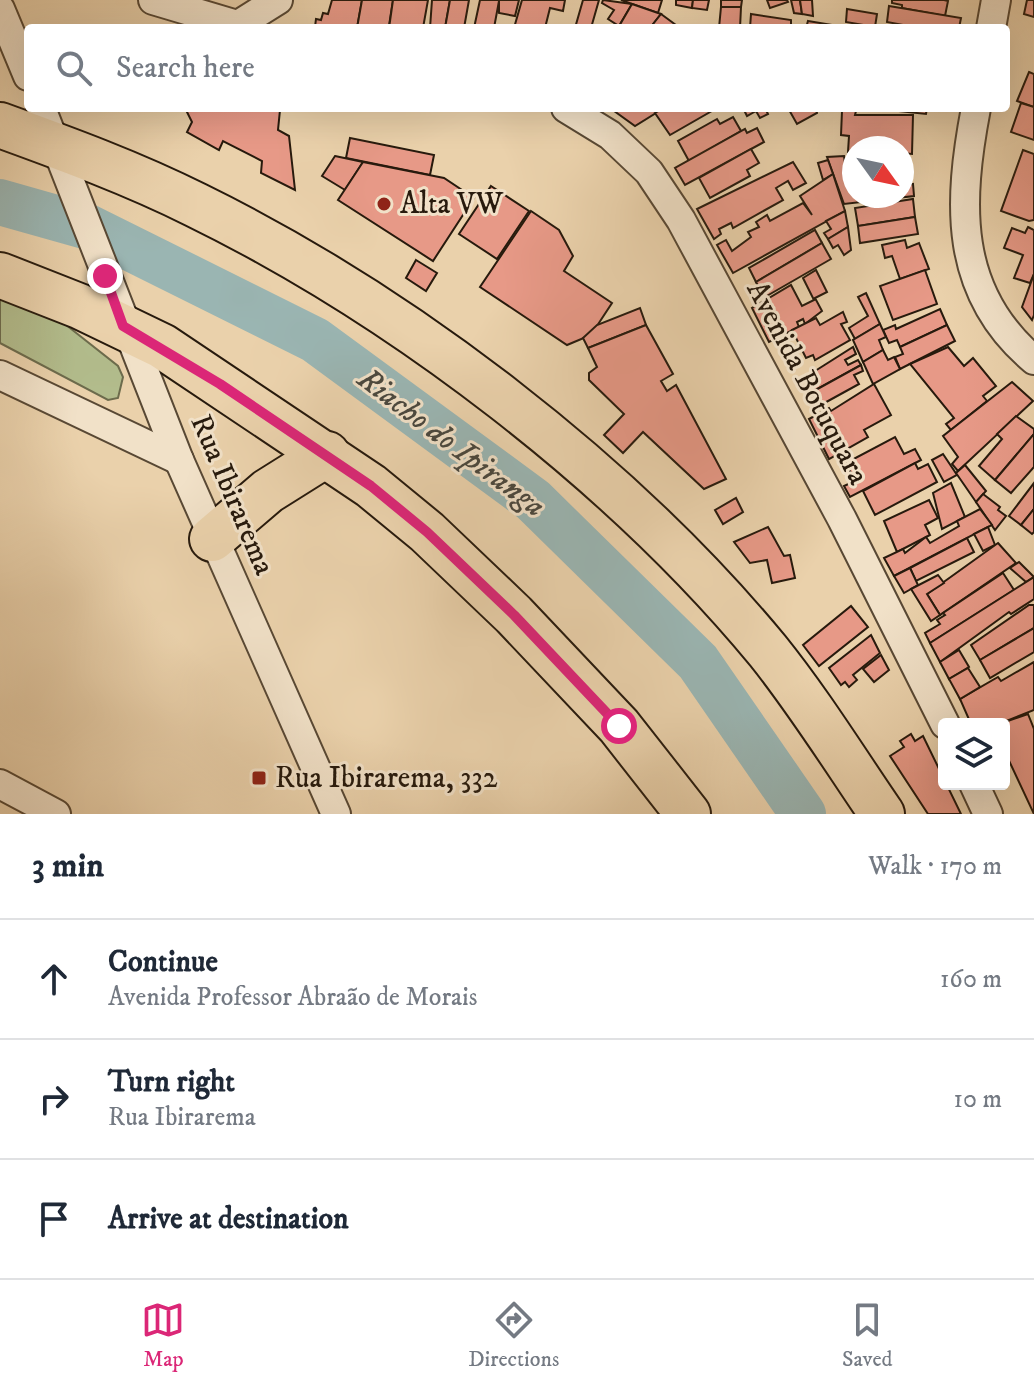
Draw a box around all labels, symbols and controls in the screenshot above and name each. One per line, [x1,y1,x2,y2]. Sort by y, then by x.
search box [24,24,1010,112]
icon: search [52,46,96,90]
text: Search here [116,50,255,87]
north arrow [842,136,914,208]
place label: Alta VW [400,186,504,223]
marker: Alta VW [375,195,393,213]
route end [87,258,123,294]
street label: Avenida Botuquara [738,275,876,491]
water label: Riacho do Ipiranga [348,359,553,527]
street label: Rua Ibirarema [182,409,282,581]
route start [601,708,637,744]
map controls [938,718,1010,790]
button: layers [938,718,1010,790]
place label: Rua Ibirarema, 332 [275,760,498,797]
marker: Rua Ibirarema, 332 [250,769,268,787]
text: 3 min [32,845,104,887]
text: Walk · 170 m [868,850,1002,883]
text: Continue [108,944,218,981]
icon: ahead [32,957,76,1001]
text: 160 m [940,963,1002,996]
text: Avenida Professor Abraão de Morais [108,981,478,1014]
text: Turn right [108,1064,235,1101]
icon: right [32,1077,76,1121]
text: 10 m [953,1083,1002,1116]
text: Rua Ibirarema [108,1101,256,1134]
icon: arrive [32,1197,76,1241]
text: Arrive at destination [108,1201,349,1238]
tab: Map [141,1298,185,1373]
tab: Directions [468,1298,559,1373]
tab: Saved [842,1298,893,1373]

